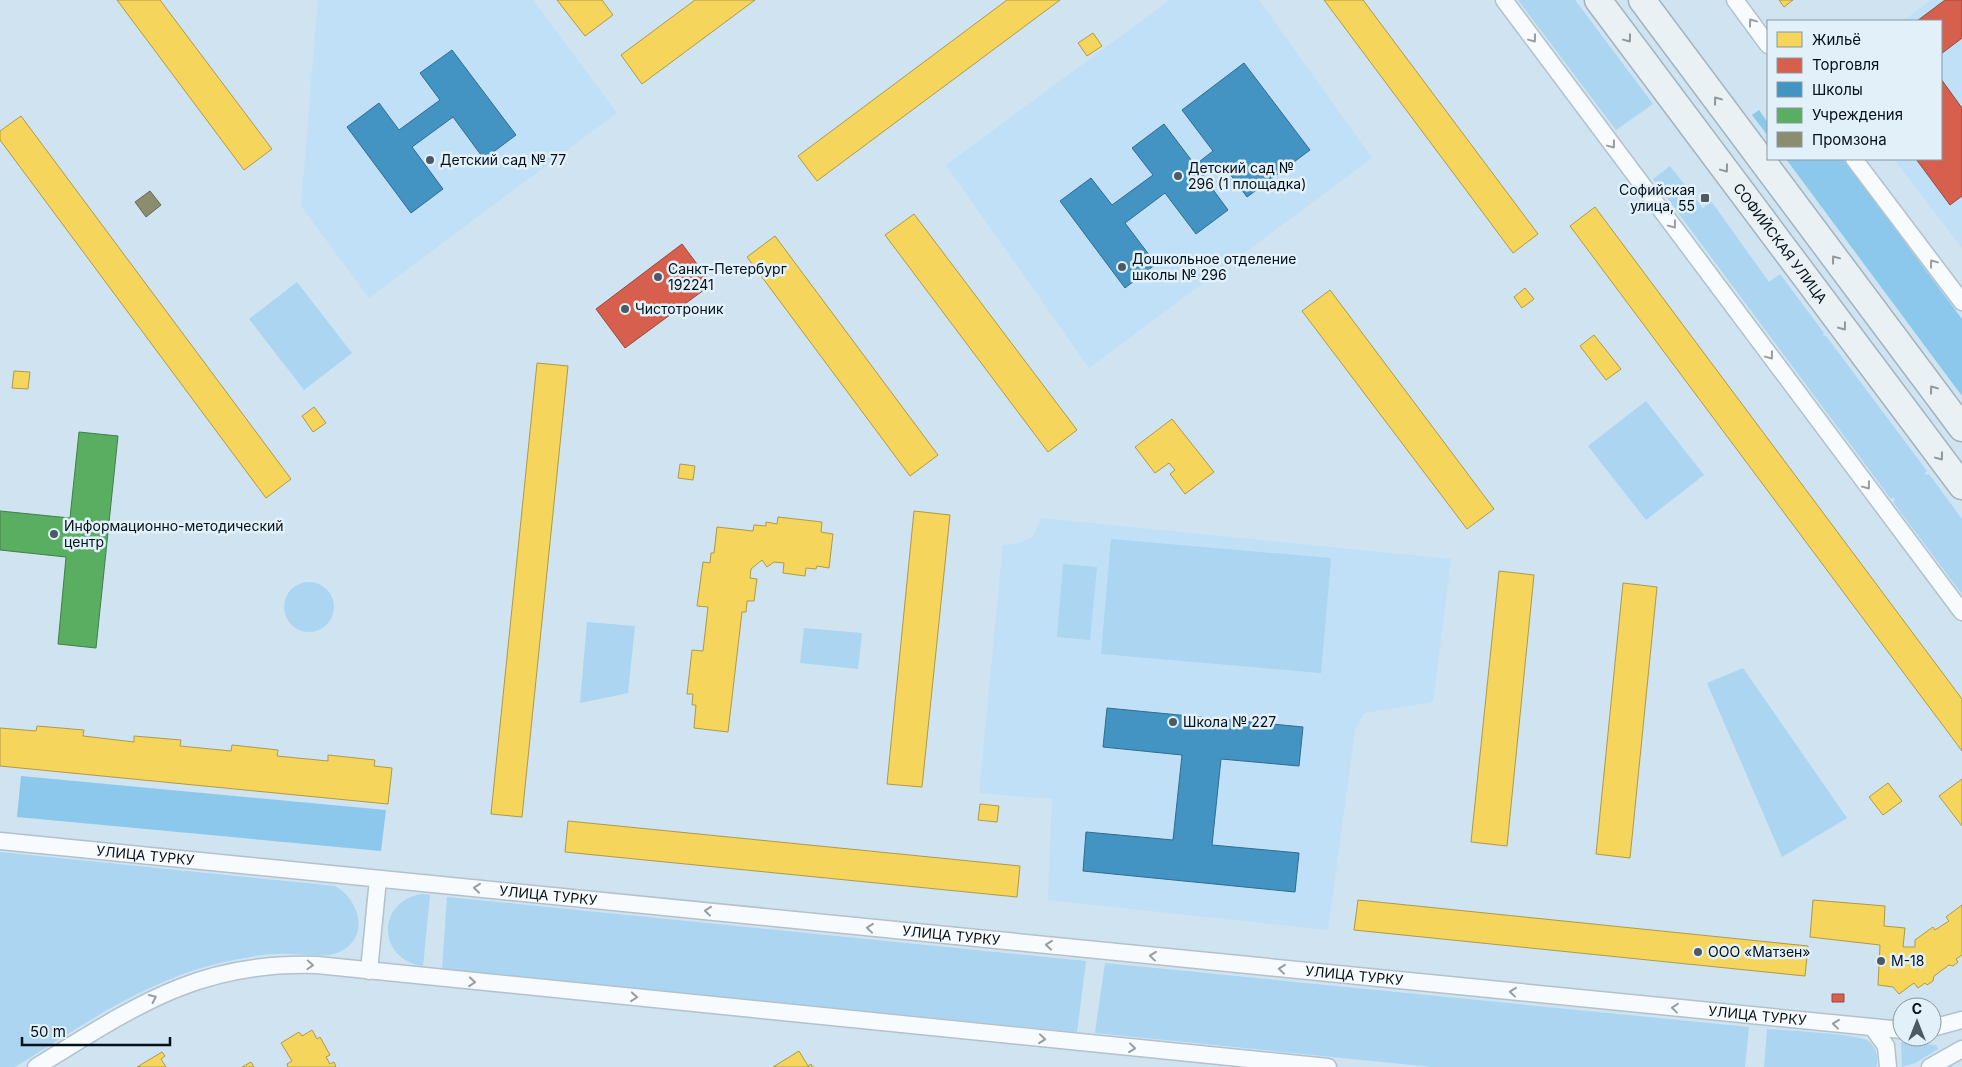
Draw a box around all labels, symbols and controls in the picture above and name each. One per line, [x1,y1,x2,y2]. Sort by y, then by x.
one-way arrow [1749,19,1757,28]
legend [1767,20,1942,160]
text: Жильё [1812,30,1861,49]
one-way arrow [1528,33,1536,42]
one-way arrow [1622,33,1630,42]
text: Торговля [1812,55,1879,74]
text: Школы [1812,80,1863,99]
one-way arrow [1714,96,1723,106]
text: Учреждения [1812,105,1903,124]
text: Промзона [1812,130,1887,149]
one-way arrow [1607,139,1615,148]
place label: Детский сад № 77 [440,151,566,168]
marker: Детский сад № 77 [424,154,436,166]
place label: Детский сад № 296 (1 площадка) [1188,159,1306,192]
one-way arrow [1719,163,1728,173]
marker: Детский сад № 296 (1 площадка) [1172,170,1184,182]
street label: СОФИЙСКАЯ УЛИЦА [1730,180,1831,307]
place label: Софийская улица, 55 [1619,181,1695,214]
marker: Софийская улица, 55 [1699,192,1711,204]
one-way arrow [1667,219,1675,228]
place label: Дошкольное отделение школы № 296 [1132,250,1297,283]
one-way arrow [1833,256,1841,265]
place label: Санкт-Петербург 192241 [668,260,787,293]
one-way arrow [1930,260,1938,269]
marker: Дошкольное отделение школы № 296 [1116,261,1128,273]
marker: Санкт-Петербург 192241 [652,271,664,283]
place label: Чистотроник [635,300,724,317]
marker: Чистотроник [619,303,631,315]
one-way arrow [1838,321,1846,330]
one-way arrow [1764,350,1773,360]
one-way arrow [1930,385,1939,395]
one-way arrow [1935,451,1943,460]
one-way arrow [1861,480,1870,490]
place label: Информационно-методический центр [64,517,284,550]
marker: Информационно-методический центр [48,528,60,540]
place label: Школа № 227 [1183,713,1276,730]
marker: Школа № 227 [1167,716,1179,728]
street label: УЛИЦА ТУРКУ [95,842,195,868]
street label: УЛИЦА ТУРКУ [498,882,598,908]
one-way arrow [472,883,480,894]
one-way arrow [704,906,712,917]
one-way arrow [865,922,873,933]
street label: УЛИЦА ТУРКУ [901,922,1001,948]
one-way arrow [1045,940,1053,951]
place label: ООО «Матзен» [1708,943,1811,960]
marker: ООО «Матзен» [1692,946,1704,958]
one-way arrow [1149,951,1157,962]
place label: M-18 [1891,952,1924,969]
marker: M-18 [1875,955,1887,967]
one-way arrow [307,960,315,971]
street label: УЛИЦА ТУРКУ [1304,962,1404,988]
one-way arrow [1278,964,1286,975]
one-way arrow [468,976,476,987]
one-way arrow [1509,987,1517,998]
one-way arrow [630,992,638,1003]
one-way arrow [148,994,157,1004]
north arrow [1892,997,1942,1047]
text: С [1912,1000,1922,1017]
street label: УЛИЦА ТУРКУ [1707,1002,1807,1028]
one-way arrow [1671,1003,1679,1014]
scale bar [22,1014,170,1046]
one-way arrow [1832,1019,1840,1030]
text: 50 m [30,1022,66,1041]
one-way arrow [1038,1033,1046,1044]
one-way arrow [1129,1042,1137,1053]

